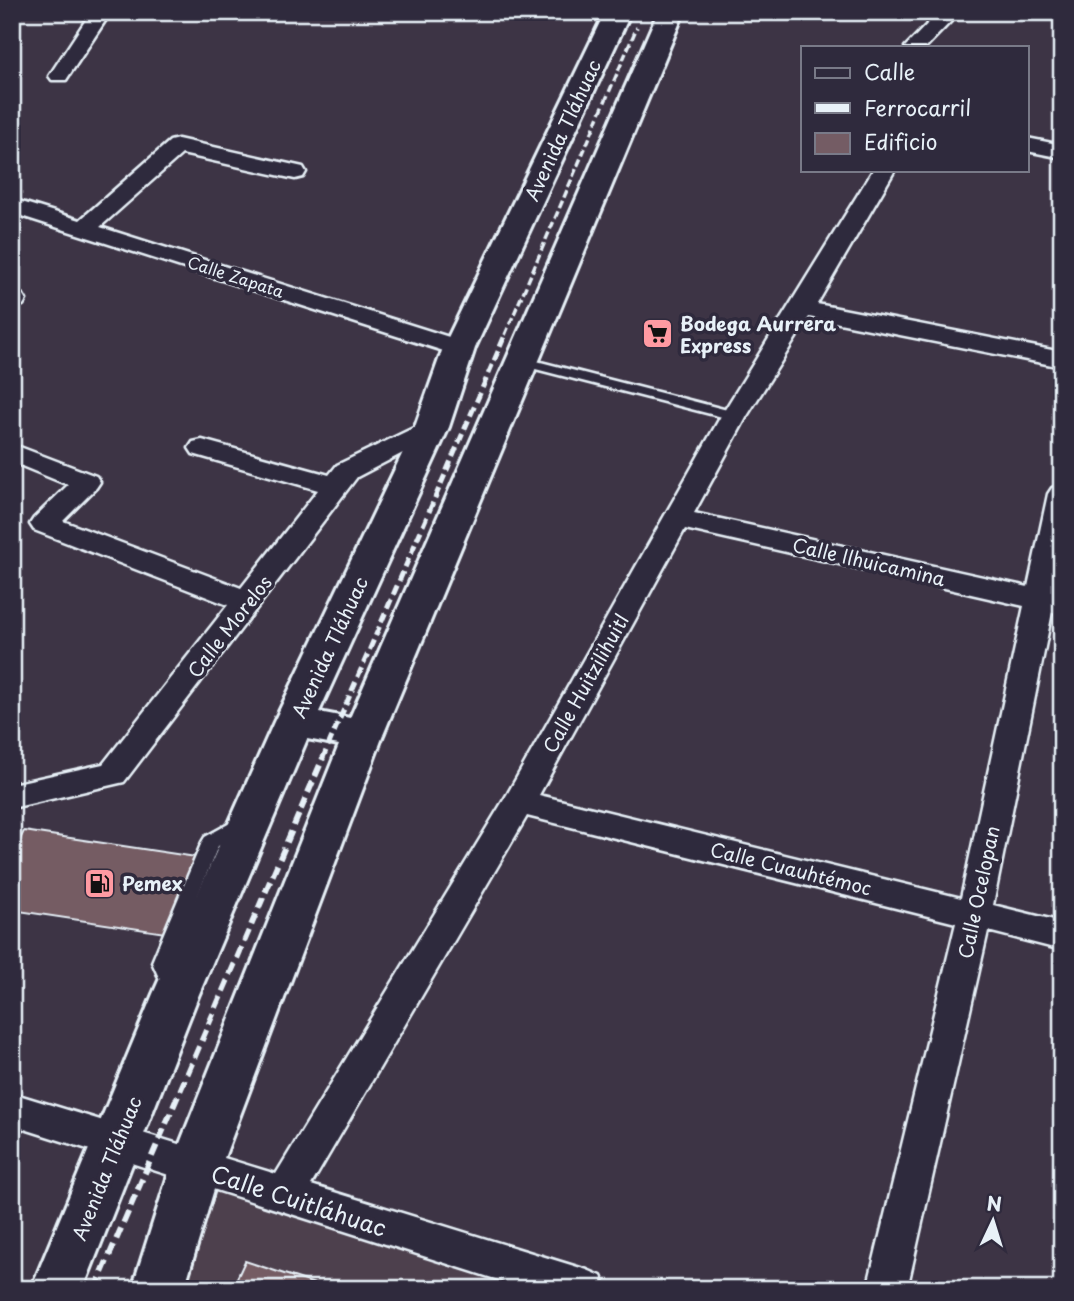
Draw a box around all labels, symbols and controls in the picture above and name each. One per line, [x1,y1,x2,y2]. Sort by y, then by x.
legend [801,46,1028,172]
street label: Avenida Tláhuac [517,55,607,205]
text: Calle [864,55,915,87]
text: Ferrocarril [864,91,971,123]
text: Edificio [864,125,937,157]
street label: Calle Zapata [185,249,287,303]
place label: Bodega Aurrera Express [680,309,836,359]
supermarket icon: Bodega Aurrera Express [640,317,674,351]
street label: Calle Ilhuicamina [790,530,948,592]
street label: Calle Morelos [180,569,278,683]
street label: Avenida Tláhuac [284,572,374,722]
street label: Calle Huitzilihuitl [535,608,635,758]
street label: Calle Ocelopan [950,823,1006,961]
street label: Calle Cuauhtémoc [708,834,874,902]
fuel station icon: Pemex [82,866,116,900]
place label: Pemex [122,869,183,897]
street label: Avenida Tláhuac [64,1092,148,1244]
street label: Calle Cuitláhuac [207,1155,391,1245]
north arrow [958,1186,1028,1256]
text: N [986,1189,1003,1218]

